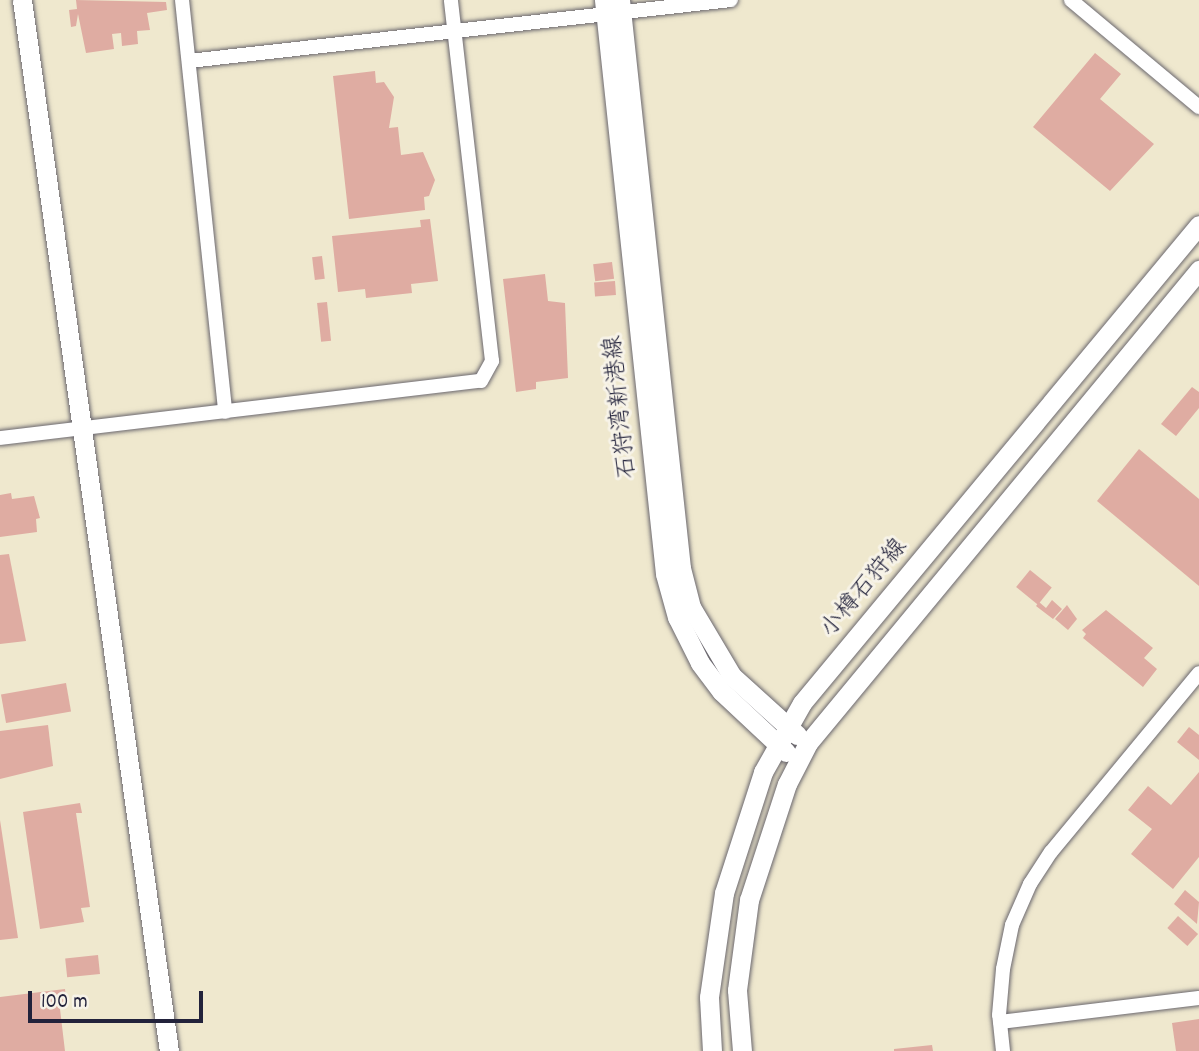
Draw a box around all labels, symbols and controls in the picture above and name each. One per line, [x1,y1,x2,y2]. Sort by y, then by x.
street label: 石狩湾新港線 [600,334,644,480]
street label: 小樽石狩線 [815,534,915,644]
scale bar [32,978,206,1022]
text: 100 m [41,988,88,1018]

